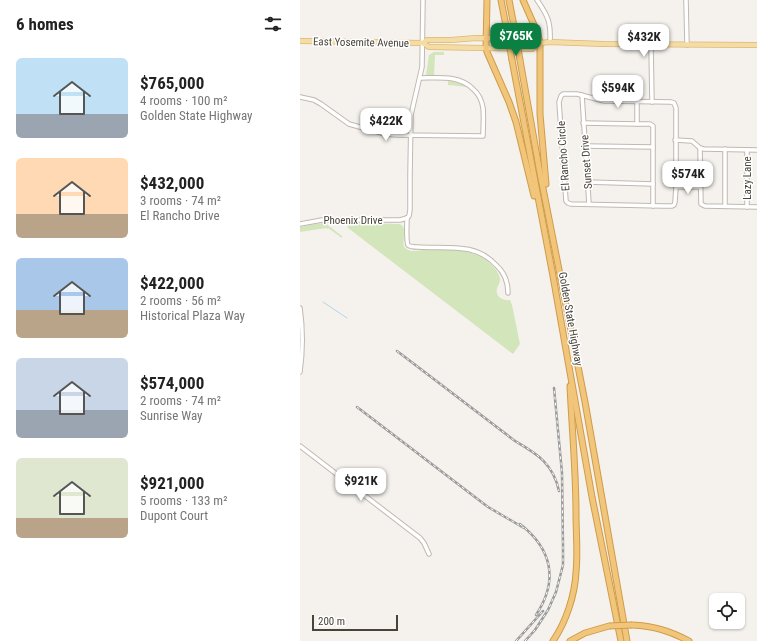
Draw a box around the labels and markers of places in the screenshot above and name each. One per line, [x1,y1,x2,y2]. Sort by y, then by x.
pin: $765K [488,23,544,57]
pin: $432K [616,24,672,58]
pin: $594K [590,75,646,109]
pin: $422K [358,108,414,142]
pin: $574K [660,161,716,195]
pin: $921K [333,468,389,502]

